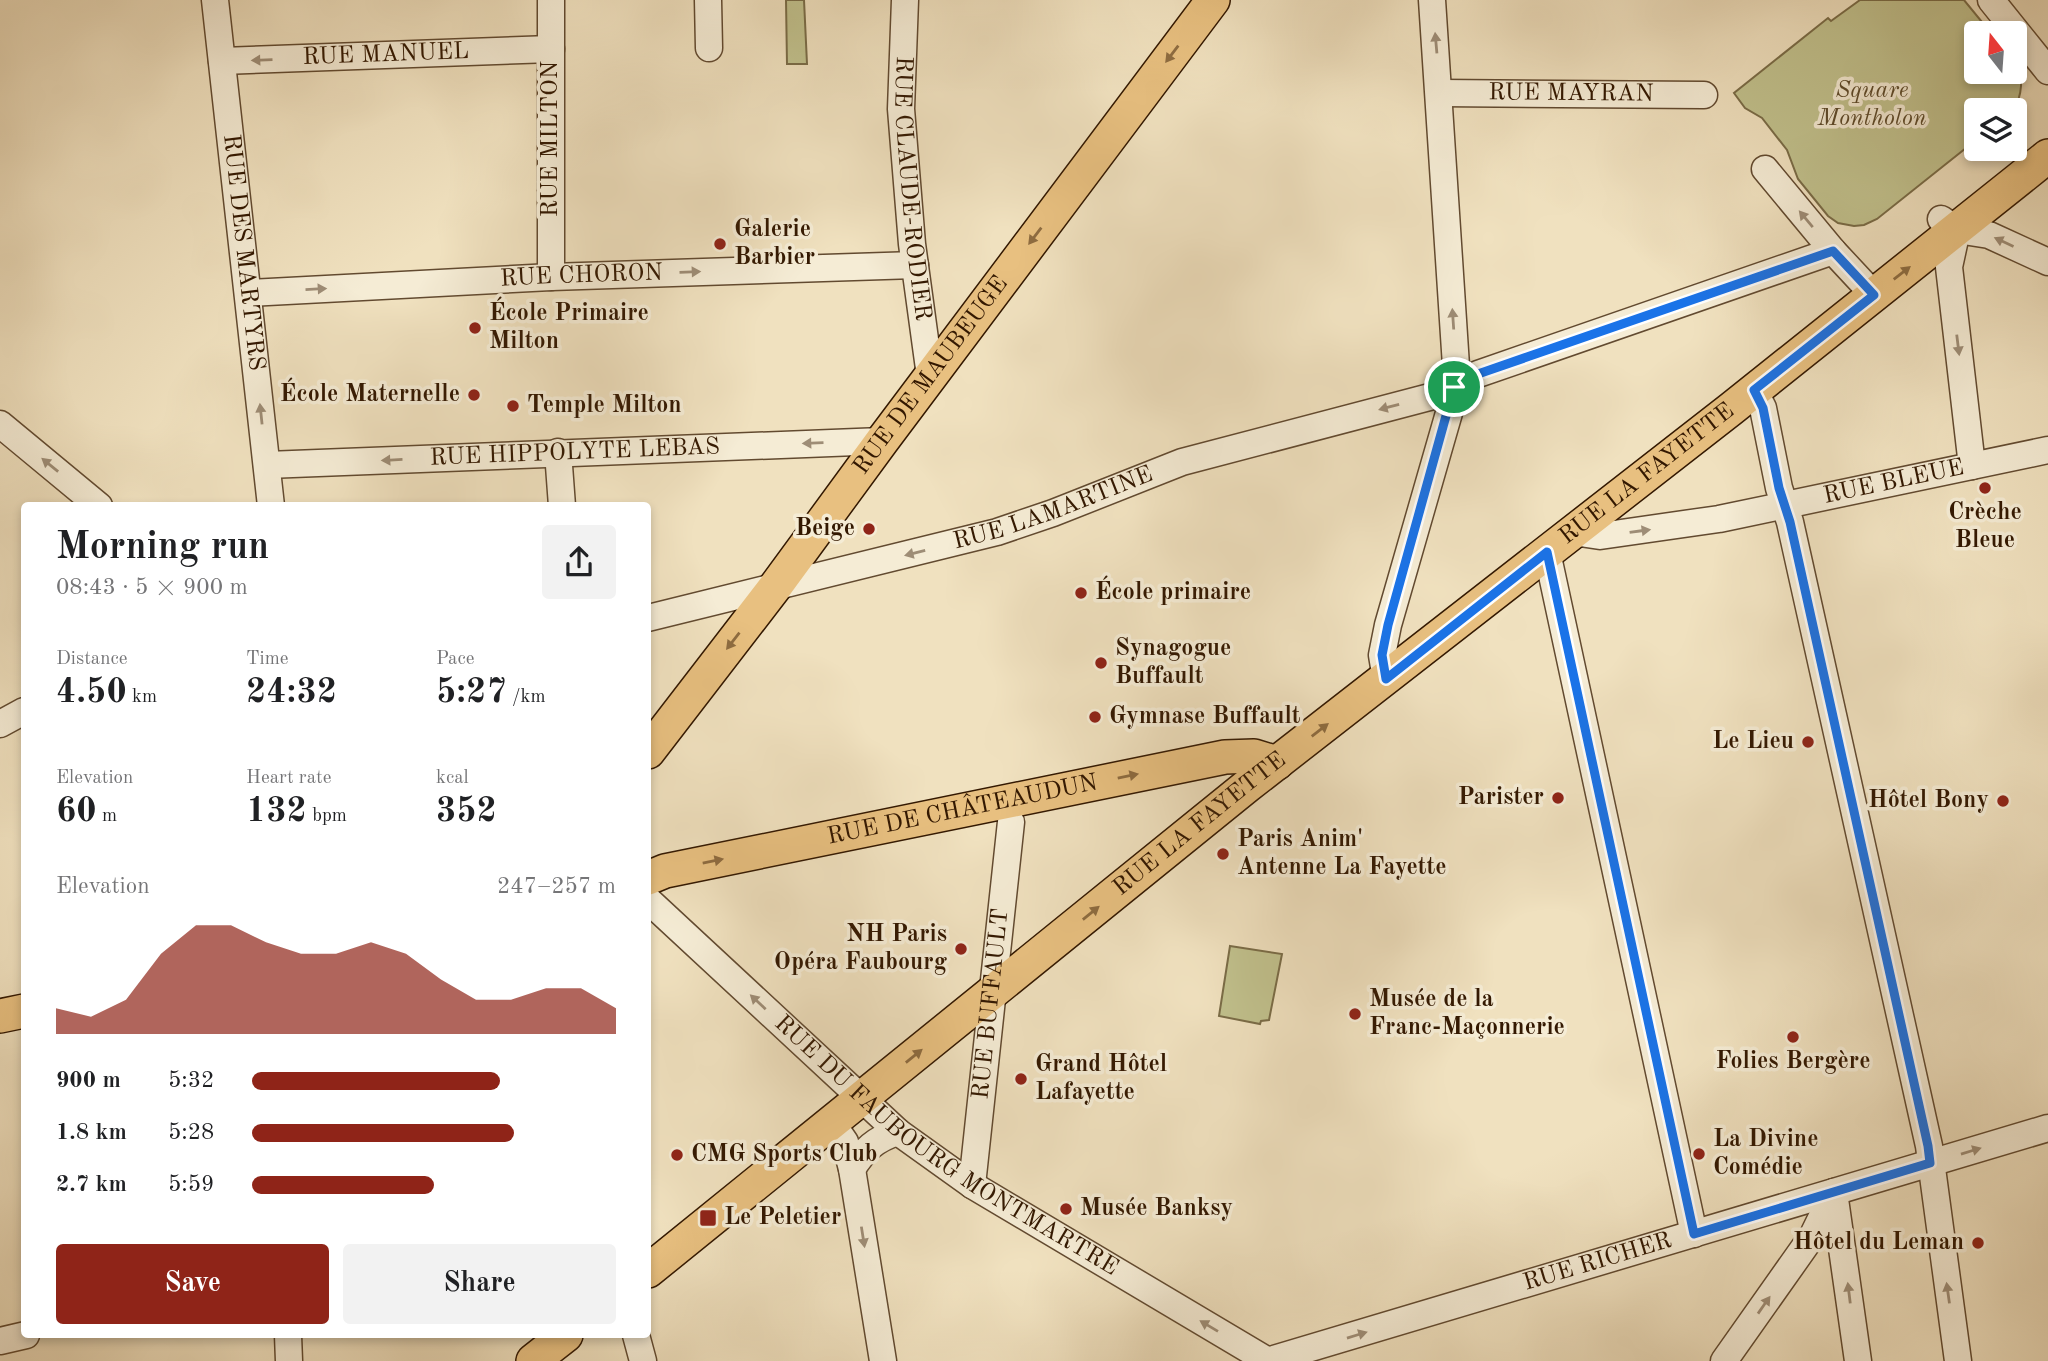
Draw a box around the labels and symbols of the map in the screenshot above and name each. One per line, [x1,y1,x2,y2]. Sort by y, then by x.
north arrow [1964,21,2026,84]
one-way arrow [1430,32,1441,54]
street label: RUE MANUEL [302,40,470,70]
one-way arrow [1165,45,1179,64]
one-way arrow [251,54,273,65]
street label: RUE CLAUDE-RODIER [889,56,934,322]
street label: RUE MILTON [539,61,563,217]
park label: Square Montholon [1816,79,1927,131]
street label: RUE MAYRAN [1488,81,1654,107]
street label: RUE DES MARTYRS [218,133,268,372]
one-way arrow [1799,210,1814,227]
place label: Galerie Barbier [734,218,815,270]
one-way arrow [1028,227,1042,245]
marker: Galerie Barbier [712,236,728,252]
one-way arrow [1994,236,2014,247]
street label: RUE CHORON [500,261,663,292]
one-way arrow [1893,266,1910,281]
one-way arrow [680,267,702,278]
street label: RUE DE MAUBEUGE [850,272,1013,479]
one-way arrow [306,283,328,294]
place label: École Primaire Milton [489,296,649,354]
one-way arrow [1448,308,1459,330]
marker: École Primaire Milton [467,320,483,336]
one-way arrow [1952,334,1963,356]
pin [1424,357,1484,417]
place label: École Maternelle [280,377,460,407]
marker: École Maternelle [466,387,482,403]
place label: Temple Milton [527,394,682,418]
marker: Temple Milton [505,398,521,414]
street label: RUE LA FAYETTE [1555,399,1739,550]
one-way arrow [256,402,267,424]
one-way arrow [1378,403,1399,413]
street label: RUE HIPPOLYTE LEBAS [429,435,720,471]
one-way arrow [802,437,824,448]
one-way arrow [380,454,402,465]
street label: RUE BLEUE [1821,456,1966,509]
one-way arrow [41,458,58,473]
street label: RUE LAMARTINE [951,463,1156,554]
marker: Crèche Bleue [1977,480,1993,496]
place label: Crèche Bleue [1948,501,2022,553]
place label: Beige [795,517,855,541]
marker: Beige [861,521,877,537]
one-way arrow [1629,525,1651,536]
one-way arrow [903,548,925,559]
place label: École primaire [1095,575,1251,605]
marker: École primaire [1073,585,1089,601]
one-way arrow [727,632,741,650]
place label: Synagogue Buffault [1115,637,1231,689]
marker: Synagogue Buffault [1093,655,1109,671]
place label: Gymnase Buffault [1109,705,1301,729]
marker: Gymnase Buffault [1087,709,1103,725]
one-way arrow [1311,722,1329,737]
place label: Le Lieu [1712,730,1794,754]
marker: Le Lieu [1800,734,1816,750]
street label: RUE LA FAYETTE [1109,748,1291,901]
street label: RUE DE CHÂTEAUDUN [825,771,1100,850]
one-way arrow [1117,771,1139,782]
place label: Parister [1458,786,1544,810]
place label: Hôtel Bony [1868,789,1989,813]
marker: Parister [1550,790,1566,806]
marker: Hôtel Bony [1995,793,2011,809]
place label: Paris Anim' Antenne La Fayette [1237,828,1447,880]
marker: Paris Anim' Antenne La Fayette [1215,846,1231,862]
one-way arrow [703,855,725,866]
one-way arrow [1083,906,1100,921]
street label: RUE BUFFAULT [969,907,1014,1101]
place label: NH Paris Opéra Faubourg [774,923,948,975]
marker: NH Paris Opéra Faubourg [953,941,969,957]
place label: Musée de la Franc-Maçonnerie [1369,988,1565,1040]
one-way arrow [749,994,767,1010]
marker: Musée de la Franc-Maçonnerie [1347,1006,1363,1022]
street label: RUE DU FAUBOURG MONTMARTRE [769,1011,1122,1281]
marker: Folies Bergère [1785,1029,1801,1045]
one-way arrow [905,1048,923,1063]
place label: Folies Bergère [1715,1050,1871,1074]
place label: Grand Hôtel Lafayette [1035,1053,1167,1105]
marker: Grand Hôtel Lafayette [1013,1071,1029,1087]
place label: La Divine Comédie [1713,1128,1818,1180]
place label: CMG Sports Club [691,1143,878,1167]
marker: La Divine Comédie [1691,1146,1707,1162]
one-way arrow [1960,1146,1981,1156]
marker: CMG Sports Club [669,1147,685,1163]
place label: Musée Banksy [1080,1197,1233,1221]
marker: Musée Banksy [1058,1201,1074,1217]
place label: Le Peletier [724,1206,841,1230]
marker: Le Peletier [698,1208,718,1228]
one-way arrow [858,1226,869,1248]
street label: RUE RICHER [1520,1229,1675,1296]
place label: Hôtel du Leman [1793,1231,1964,1255]
marker: Hôtel du Leman [1970,1235,1986,1251]
one-way arrow [1844,1282,1855,1304]
one-way arrow [1942,1282,1953,1304]
one-way arrow [1757,1296,1771,1314]
one-way arrow [1199,1320,1219,1332]
one-way arrow [1347,1329,1368,1339]

